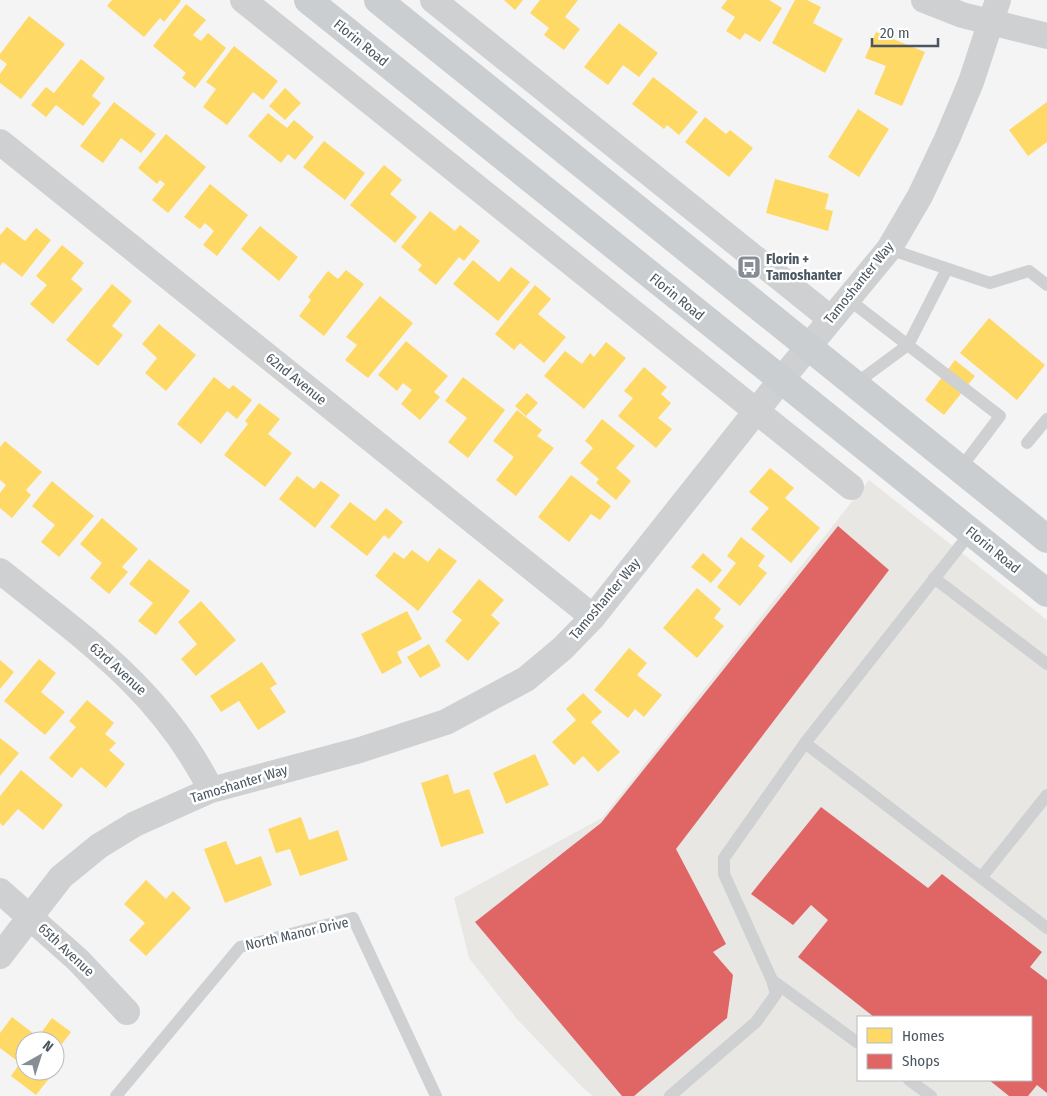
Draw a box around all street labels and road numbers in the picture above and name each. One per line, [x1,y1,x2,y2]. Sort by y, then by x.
street label: Florin Road [330,16,392,70]
street label: Tamoshanter Way [821,238,898,328]
street label: Florin Road [646,270,708,324]
street label: 62nd Avenue [262,349,330,409]
street label: Florin Road [962,523,1024,577]
street label: Tamoshanter Way [566,554,644,643]
street label: 63rd Avenue [86,639,150,699]
street label: Tamoshanter Way [188,761,290,807]
street label: North Manor Drive [244,914,350,954]
street label: 65th Avenue [34,920,98,980]

